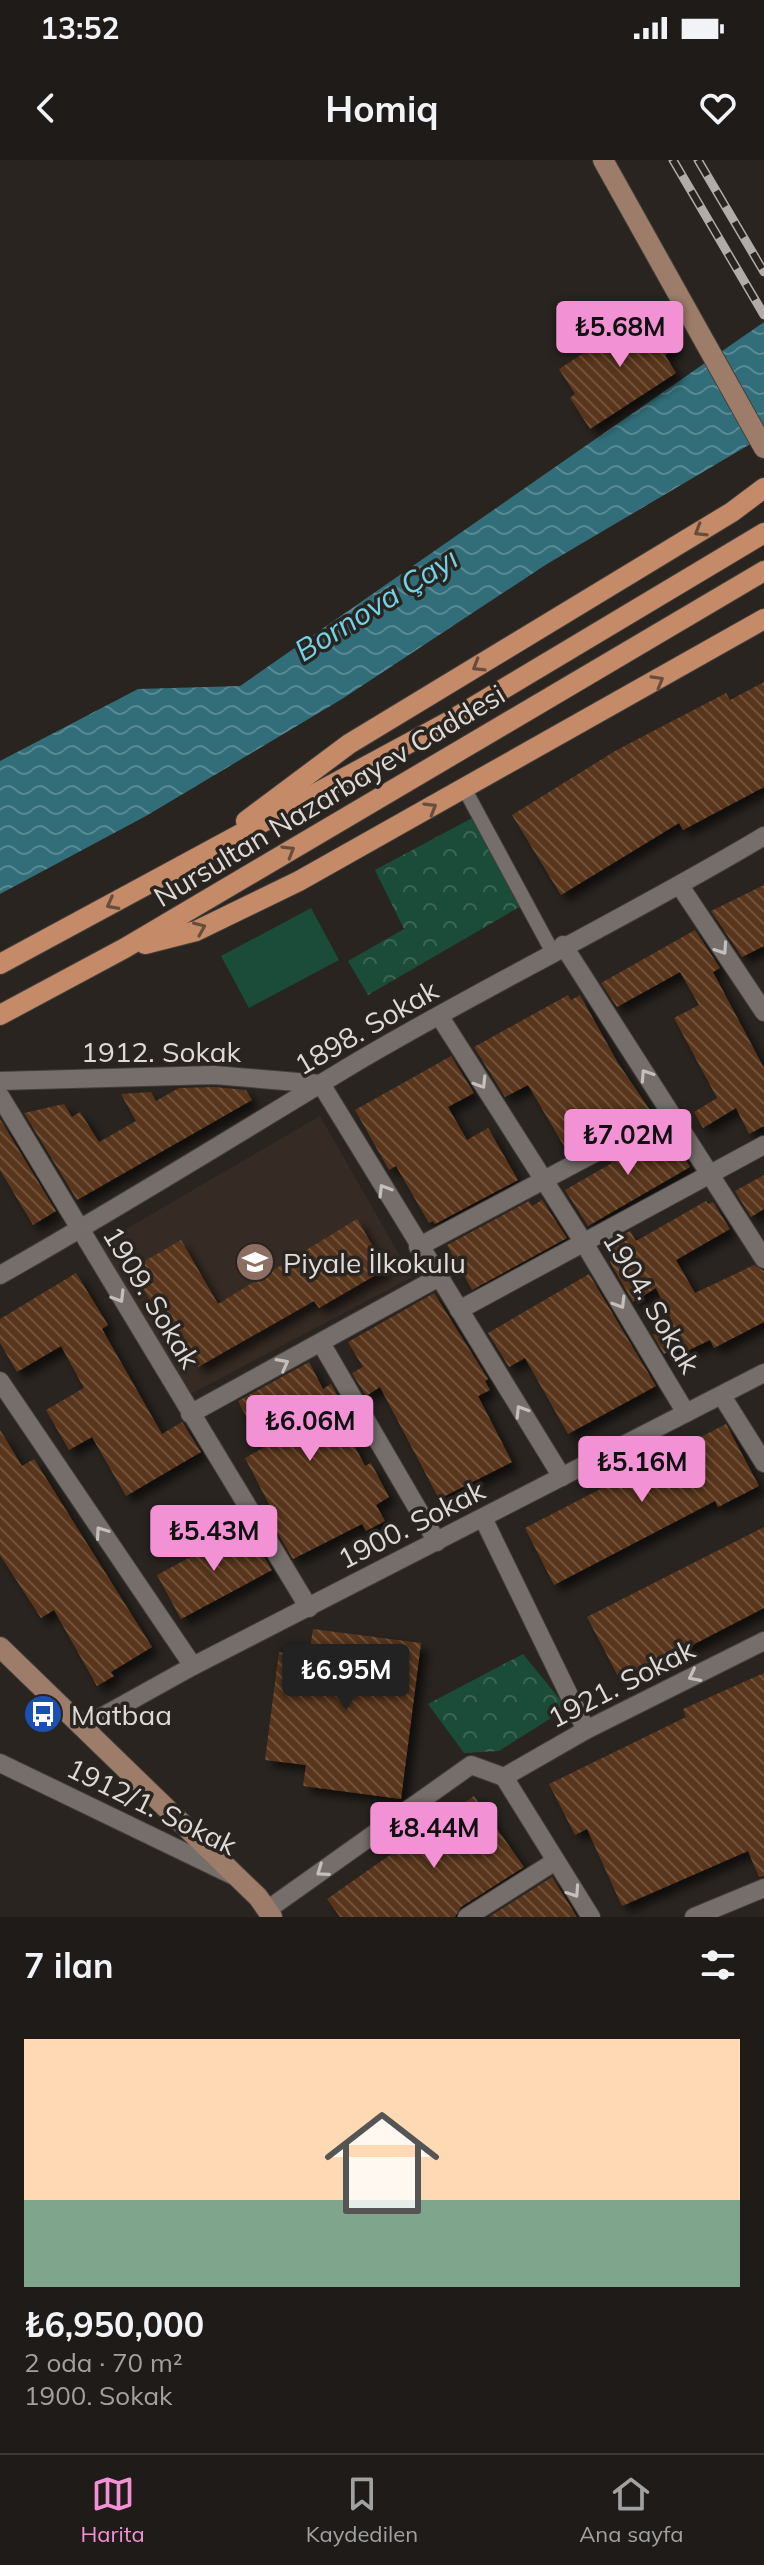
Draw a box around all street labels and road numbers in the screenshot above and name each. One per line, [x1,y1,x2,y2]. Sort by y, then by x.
street label: Nursultan Nazarbayev Caddesi [147,676,511,914]
street label: 1898. Sokak [288,972,444,1082]
street label: 1912. Sokak [81,1034,241,1069]
street label: 1909. Sokak [96,1219,208,1375]
street label: 1904. Sokak [596,1224,708,1380]
street label: 1900. Sokak [332,1472,491,1576]
street label: 1921. Sokak [542,1631,701,1735]
street label: 1912/1. Sokak [61,1750,243,1862]

